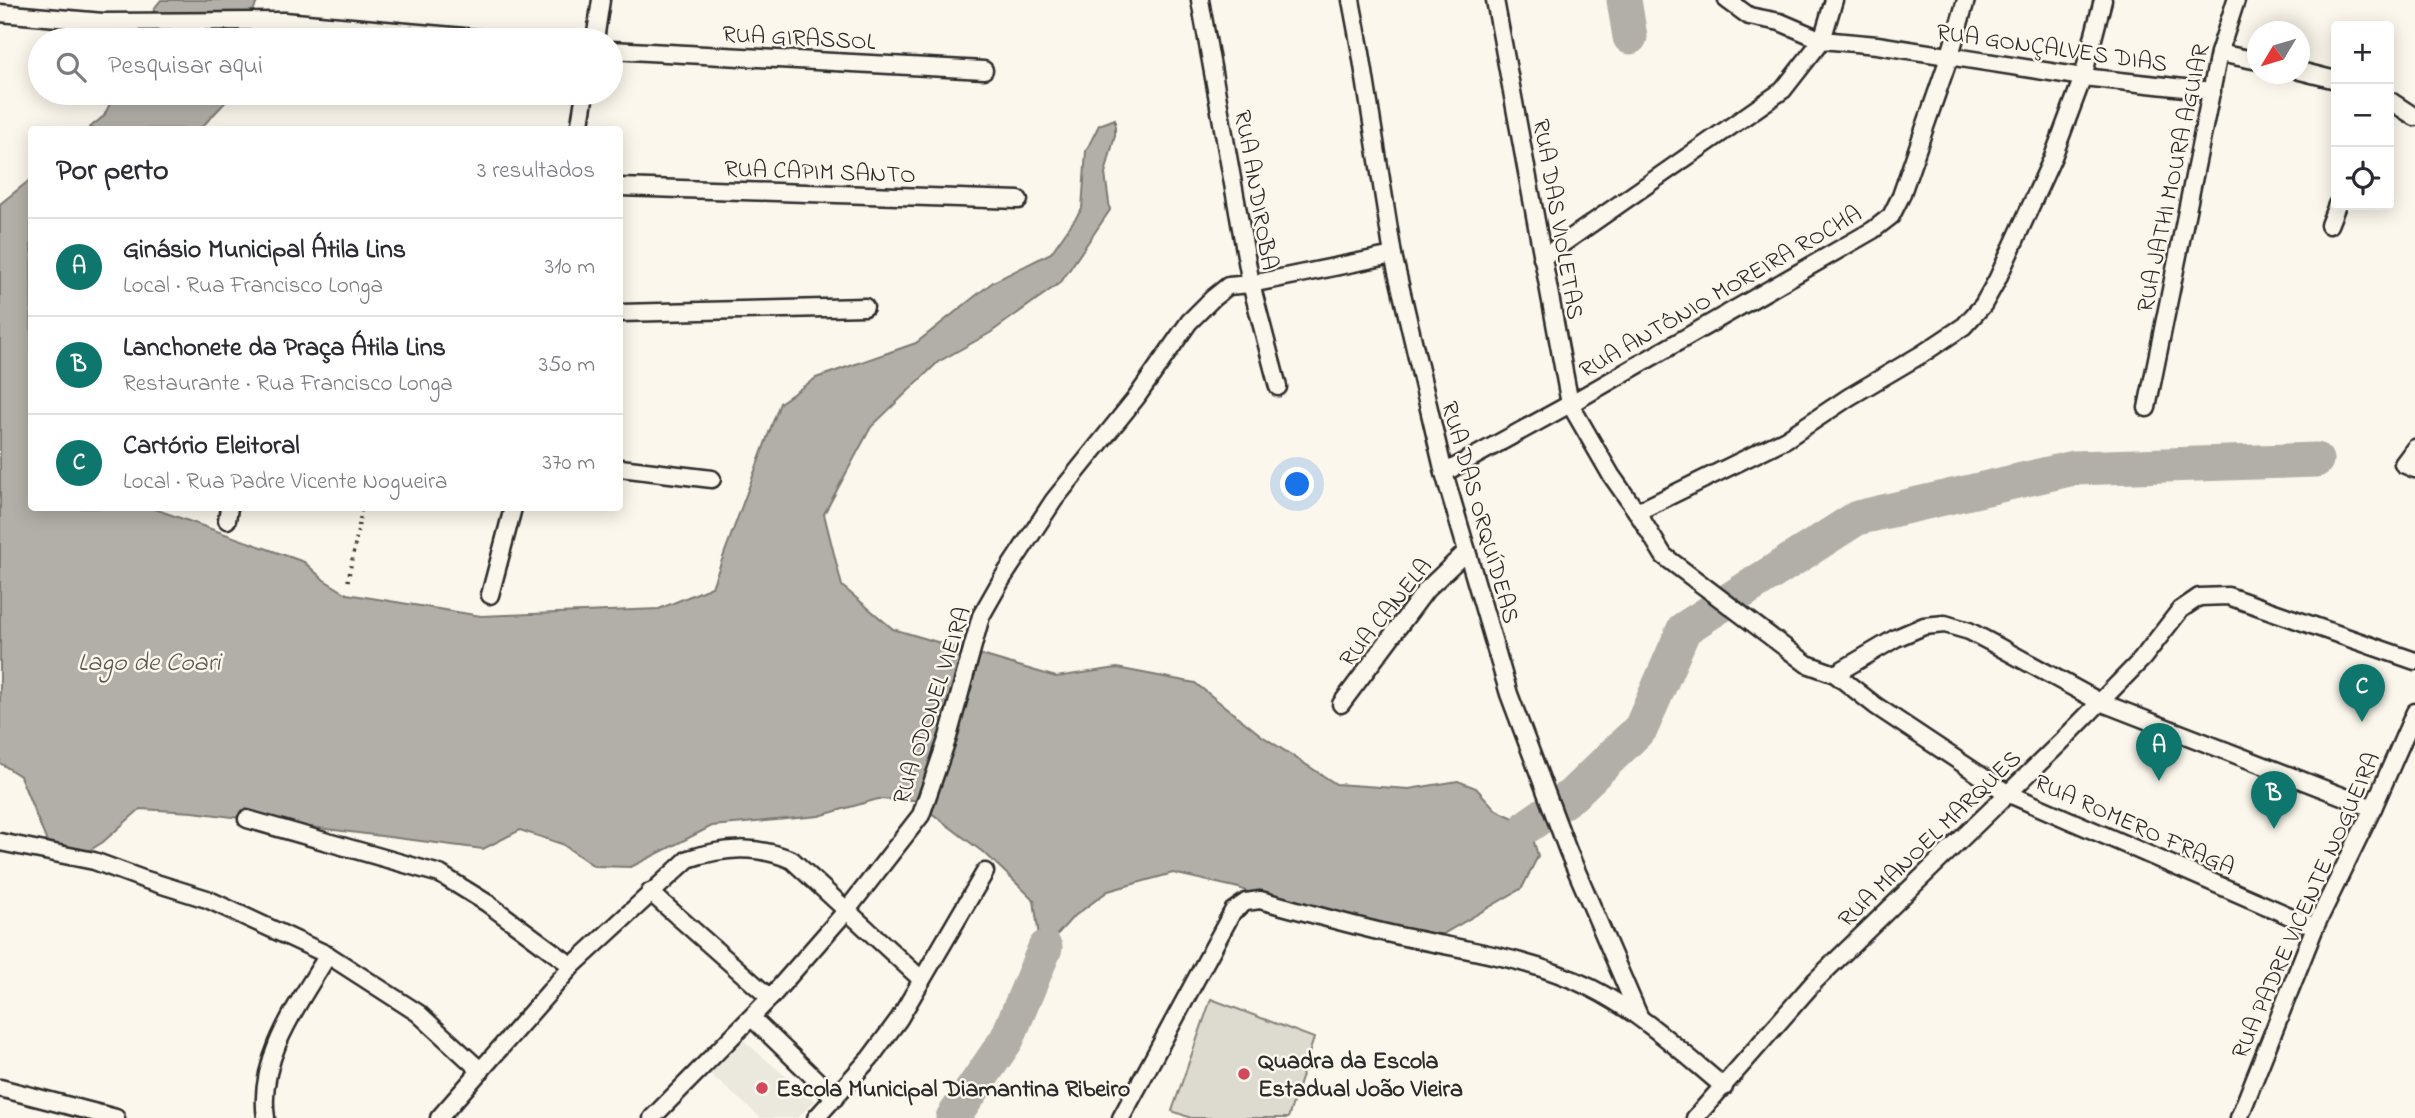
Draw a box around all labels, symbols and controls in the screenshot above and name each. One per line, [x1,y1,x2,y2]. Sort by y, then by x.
street label: RUA GONÇALVES DIAS [1934,16,2169,83]
street label: RUA GIRASSOL [721,18,877,61]
north arrow [2247,21,2310,84]
map controls [2331,21,2394,210]
button: + [2331,21,2394,84]
search box [28,28,623,105]
street label: RUA JATHI MOURA AGUIAR [2129,41,2220,316]
icon: search [52,48,90,86]
text: Pesquisar aqui [108,48,263,86]
button: − [2331,84,2394,147]
street label: RUA ANDIROBA [1223,108,1286,273]
street label: RUA DAS VIOLETAS [1522,116,1591,322]
button: locate [2331,147,2394,210]
text: Por perto [56,150,169,194]
street label: RUA CAPIM SANTO [723,153,916,194]
text: 3 resultados [477,155,595,188]
street label: RUA ANTÔNIO MOREIRA ROCHA [1574,198,1869,389]
text: Ginásio Municipal Átila Lins [123,232,406,270]
text: A [72,251,86,284]
text: 310 m [545,251,595,284]
text: Local · Rua Francisco Longa [123,270,383,303]
text: Lanchonete da Praça Átila Lins [123,330,446,368]
text: B [71,349,87,382]
text: 350 m [539,349,595,382]
text: Restaurante · Rua Francisco Longa [123,368,453,401]
street label: RUA DAS ORQUÍDEAS [1430,398,1527,628]
text: Cartório Eleitoral [123,428,300,466]
text: C [73,447,85,480]
text: 370 m [542,447,595,480]
text: Local · Rua Padre Vicente Nogueira [123,466,447,499]
your location [1280,467,1314,501]
street label: RUA CANELA [1332,551,1442,676]
street label: RUA ODONEL VIEIRA [885,602,982,809]
water label: Lago de Coari [78,645,223,683]
pin: C [2339,664,2385,722]
pin: A [2136,723,2182,781]
street label: RUA MANOEL MARQUES [1831,743,2030,937]
street label: RUA PADRE VICENTE NOGUEIRA [2224,747,2391,1065]
street label: RUA ROMERO FRAGA [2028,766,2240,886]
pin: B [2251,771,2297,829]
place label: Quadra da Escola Estadual João Vieira [1258,1045,1463,1108]
marker: Quadra da Escola Estadual João Vieira [1236,1066,1252,1082]
place label: Escola Municipal Diamantina Ribeiro [776,1073,1130,1108]
marker: Escola Municipal Diamantina Ribeiro [754,1080,770,1096]

